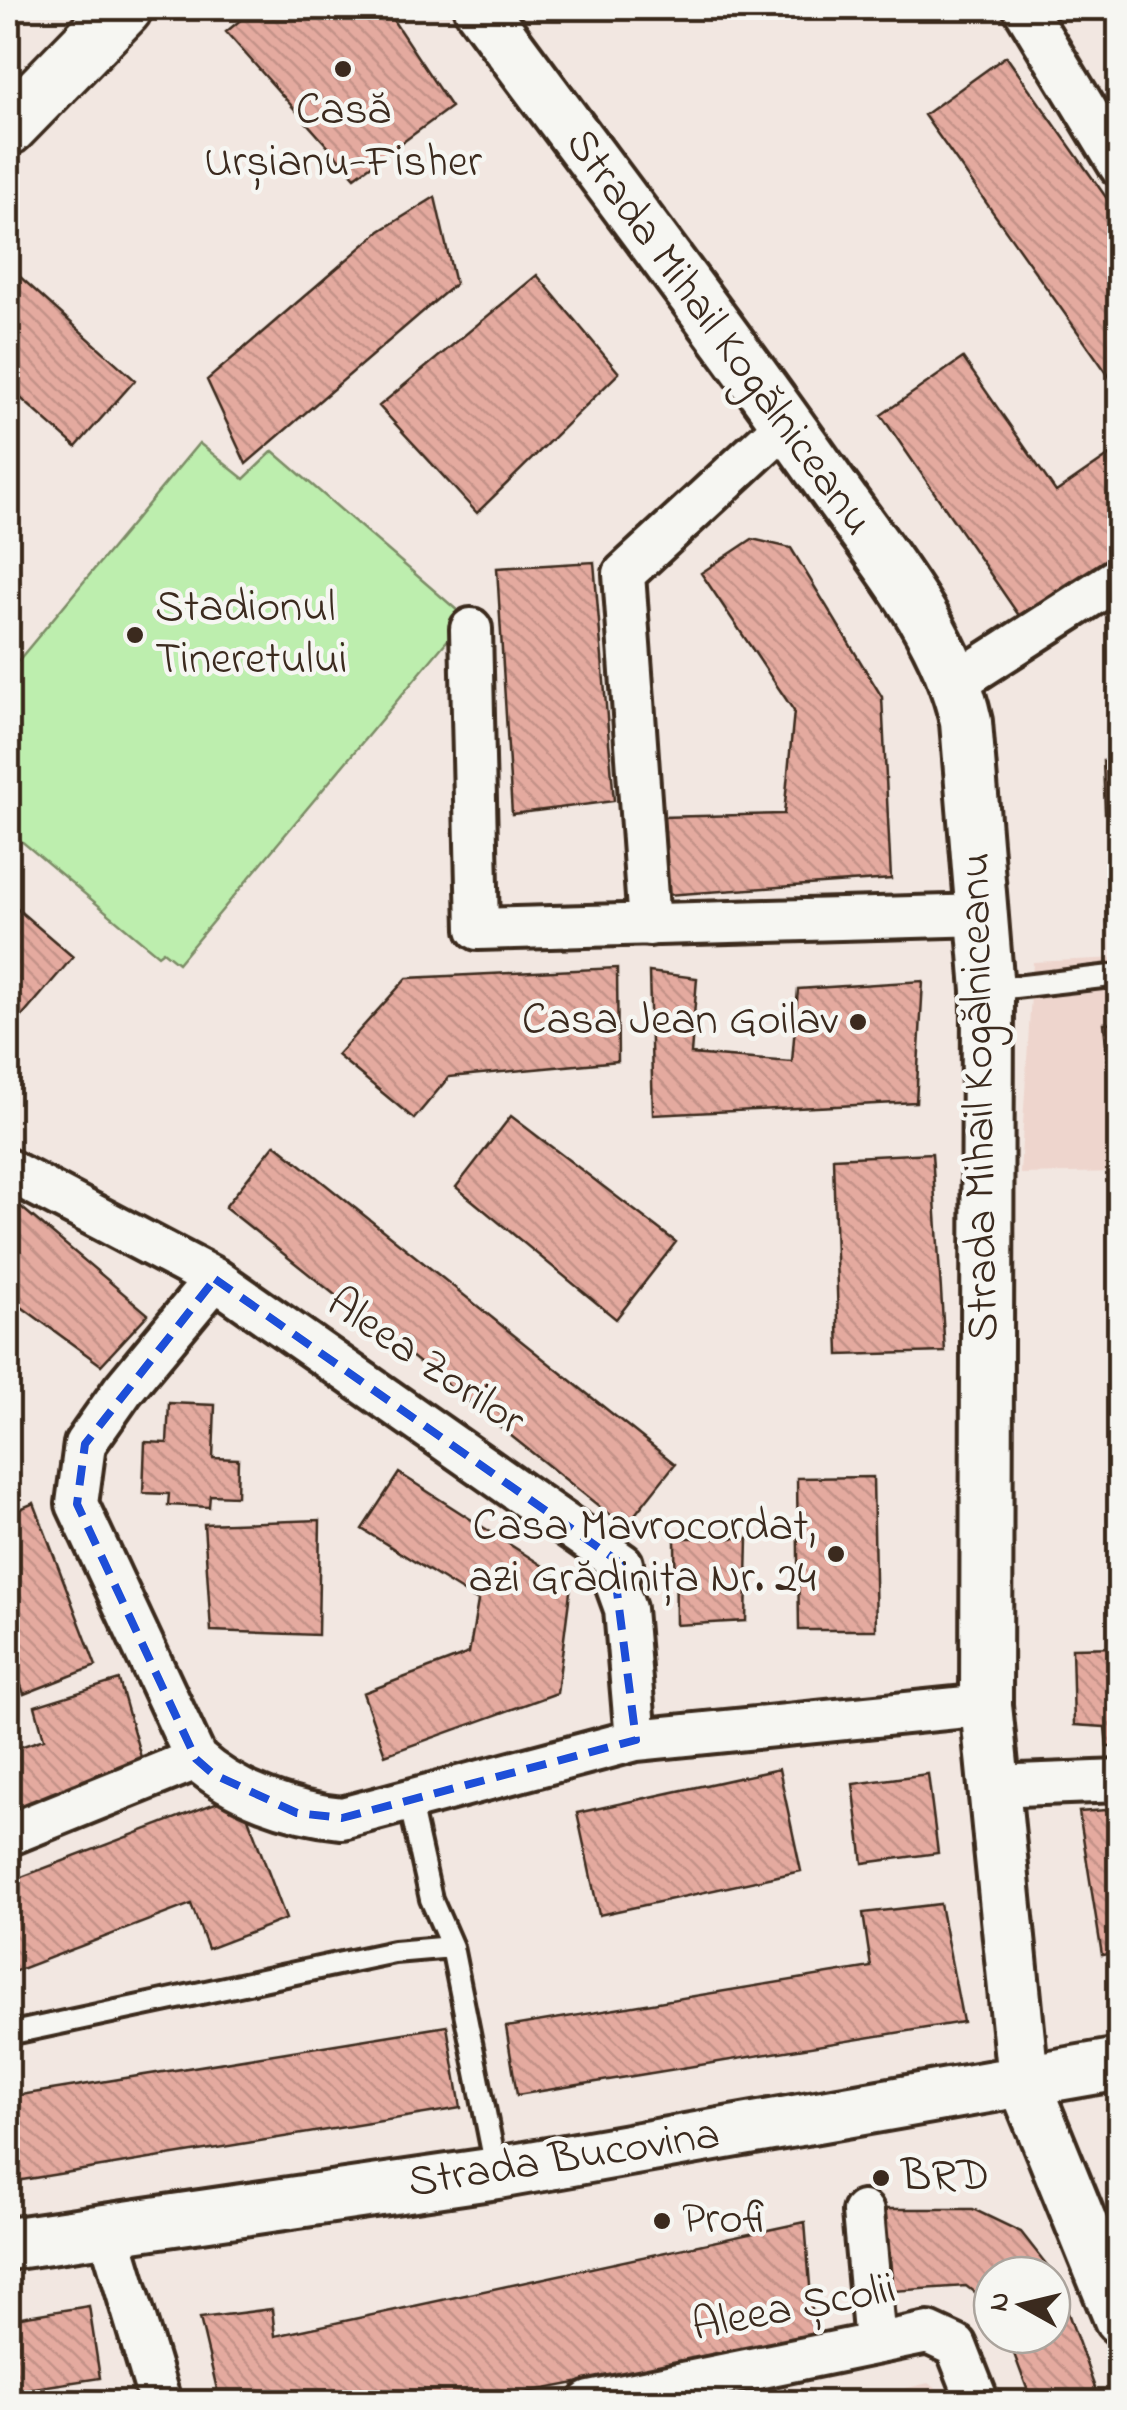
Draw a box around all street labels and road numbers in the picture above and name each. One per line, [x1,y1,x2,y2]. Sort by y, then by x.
street label: Strada Mihail Kogălniceanu [547,116,889,551]
street label: Strada Mihail Kogălniceanu [944,852,1019,1342]
street label: Aleea Zorilor [312,1272,538,1454]
street label: Strada Bucovina [404,2103,724,2217]
street label: Aleea Școlii [687,2257,901,2361]

